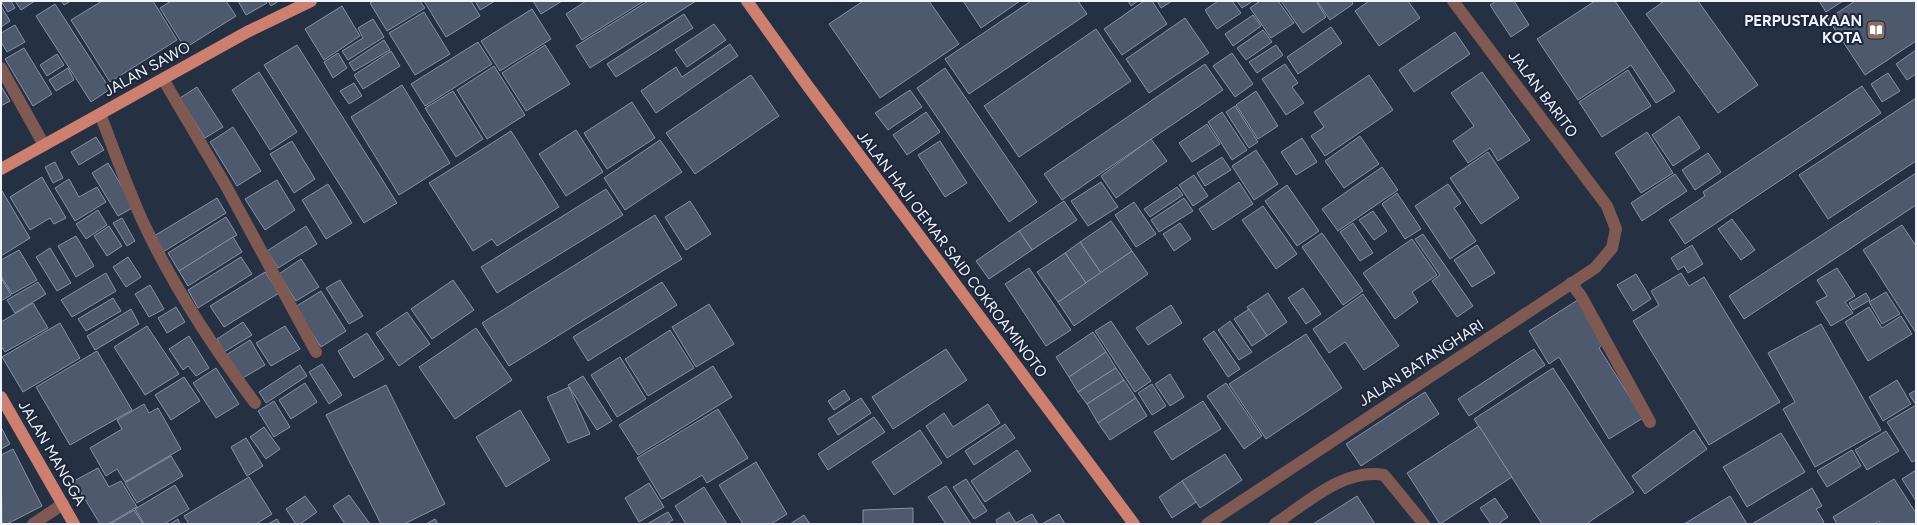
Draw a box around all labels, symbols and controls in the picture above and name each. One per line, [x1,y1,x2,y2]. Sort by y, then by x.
place label: PERPUSTAKAAN KOTA [1744,12,1862,47]
library icon: PERPUSTAKAAN KOTA [1865,19,1887,41]
street label: JALAN SAWO [101,38,193,100]
street label: JALAN BARITO [1505,47,1581,141]
street label: JALAN HAJI OEMAR SAID COKROAMINOTO [853,127,1051,381]
street label: JALAN BATANGHARI [1355,316,1487,410]
street label: JALAN MANGGA [15,397,89,509]

